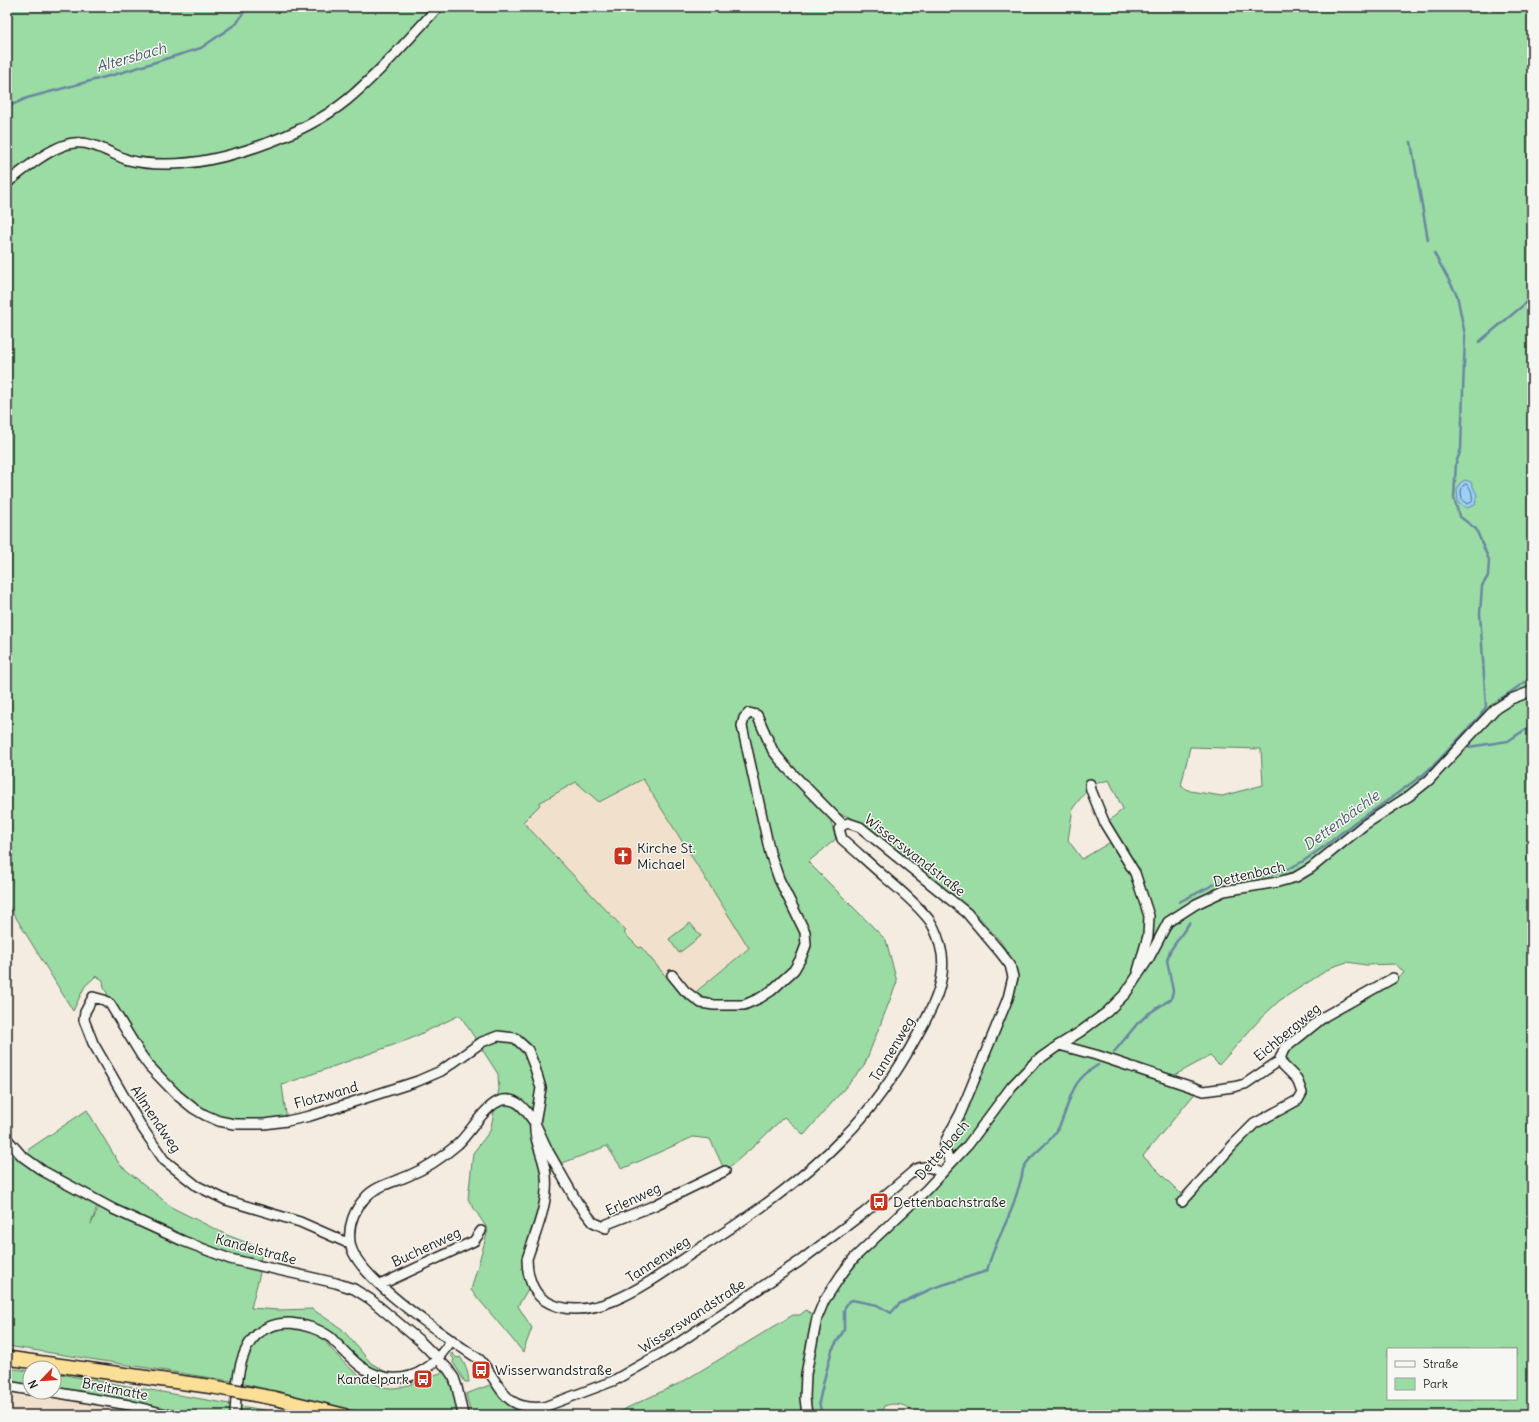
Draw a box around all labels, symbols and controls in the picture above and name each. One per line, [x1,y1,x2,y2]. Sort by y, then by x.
water label: Altersbach [94,38,169,76]
water label: Dettenbächle [1299,785,1384,854]
street label: Wisserswandstraße [861,810,969,900]
place label: Kirche St. Michael [637,839,696,873]
church icon: Kirche St. Michael [612,845,634,867]
street label: Dettenbach [1211,857,1287,891]
street label: Eichbergweg [1250,999,1324,1065]
street label: Tannenweg [866,1013,918,1085]
street label: Flotzwand [292,1077,360,1113]
street label: Allmendweg [127,1082,185,1156]
street label: Dettenbach [911,1116,973,1184]
street label: Erlenweg [602,1178,664,1220]
bus stop icon: Dettenbachstraße [868,1191,890,1213]
place label: Dettenbachstraße [893,1193,1006,1211]
street label: Buchenweg [388,1223,464,1271]
street label: Kandelstraße [213,1230,299,1268]
street label: Tannenweg [623,1232,693,1286]
street label: Wisserswandstraße [635,1275,749,1357]
legend [1387,1348,1517,1400]
text: Straße [1423,1356,1458,1371]
bus stop icon: Wisserwandstraße [470,1359,492,1381]
north arrow [22,1360,62,1400]
place label: Wisserwandstraße [495,1361,612,1379]
bus stop icon: Kandelpark [412,1368,434,1390]
place label: Kandelpark [337,1370,409,1388]
street label: Breitmatte [80,1374,150,1404]
text: Park [1423,1376,1448,1391]
text: N [25,1378,41,1391]

